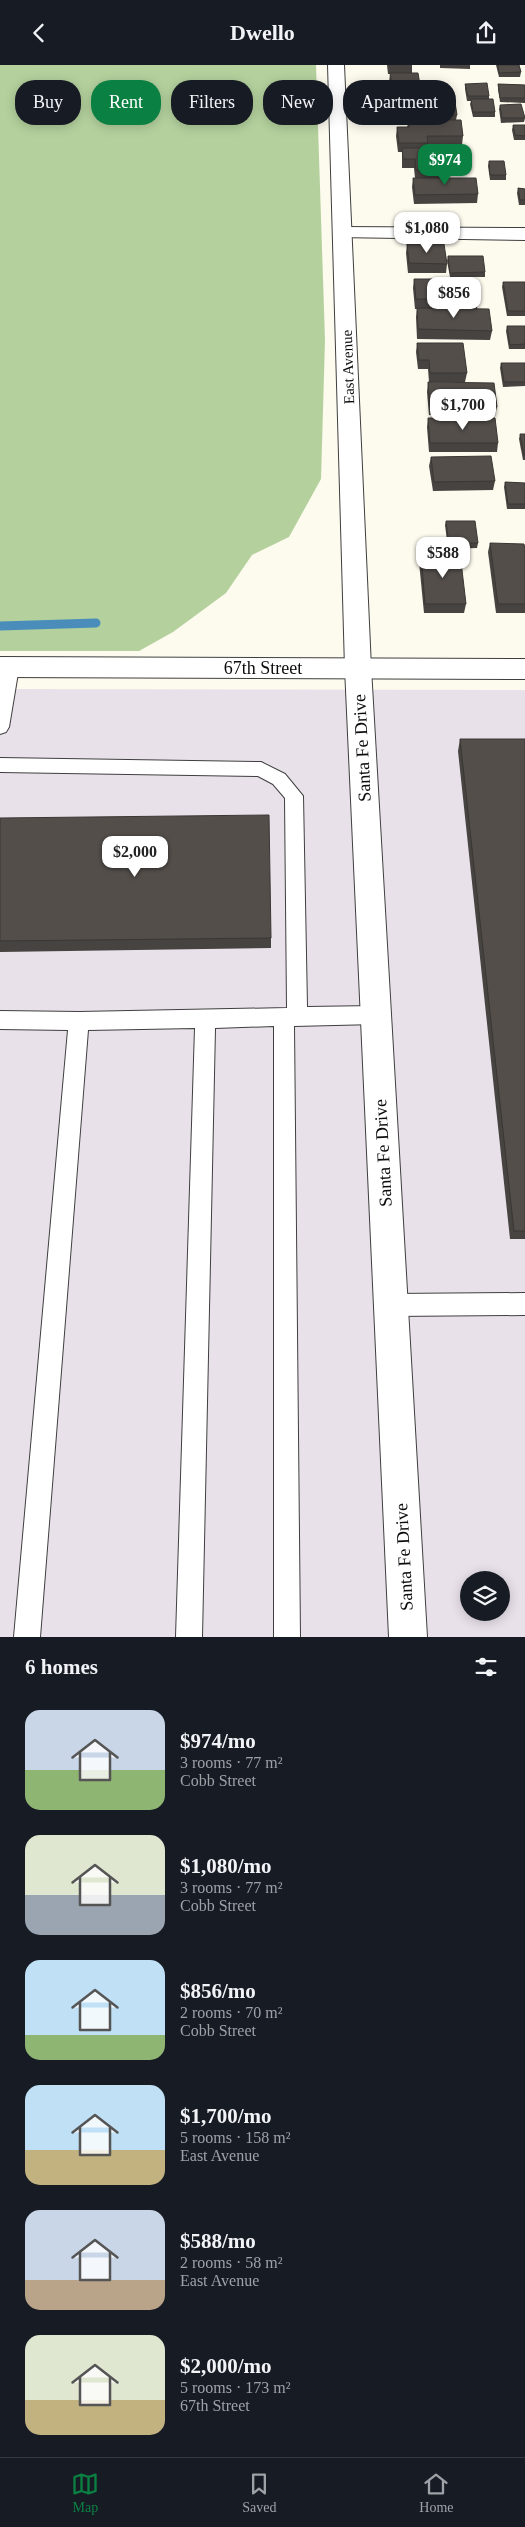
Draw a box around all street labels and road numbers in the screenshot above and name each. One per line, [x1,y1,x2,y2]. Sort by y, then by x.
street label: East Avenue [339,329,357,404]
street label: 67th Street [224,658,302,678]
street label: Santa Fe Drive [349,694,375,802]
street label: Santa Fe Drive [370,1099,396,1207]
street label: Santa Fe Drive [391,1503,417,1611]

